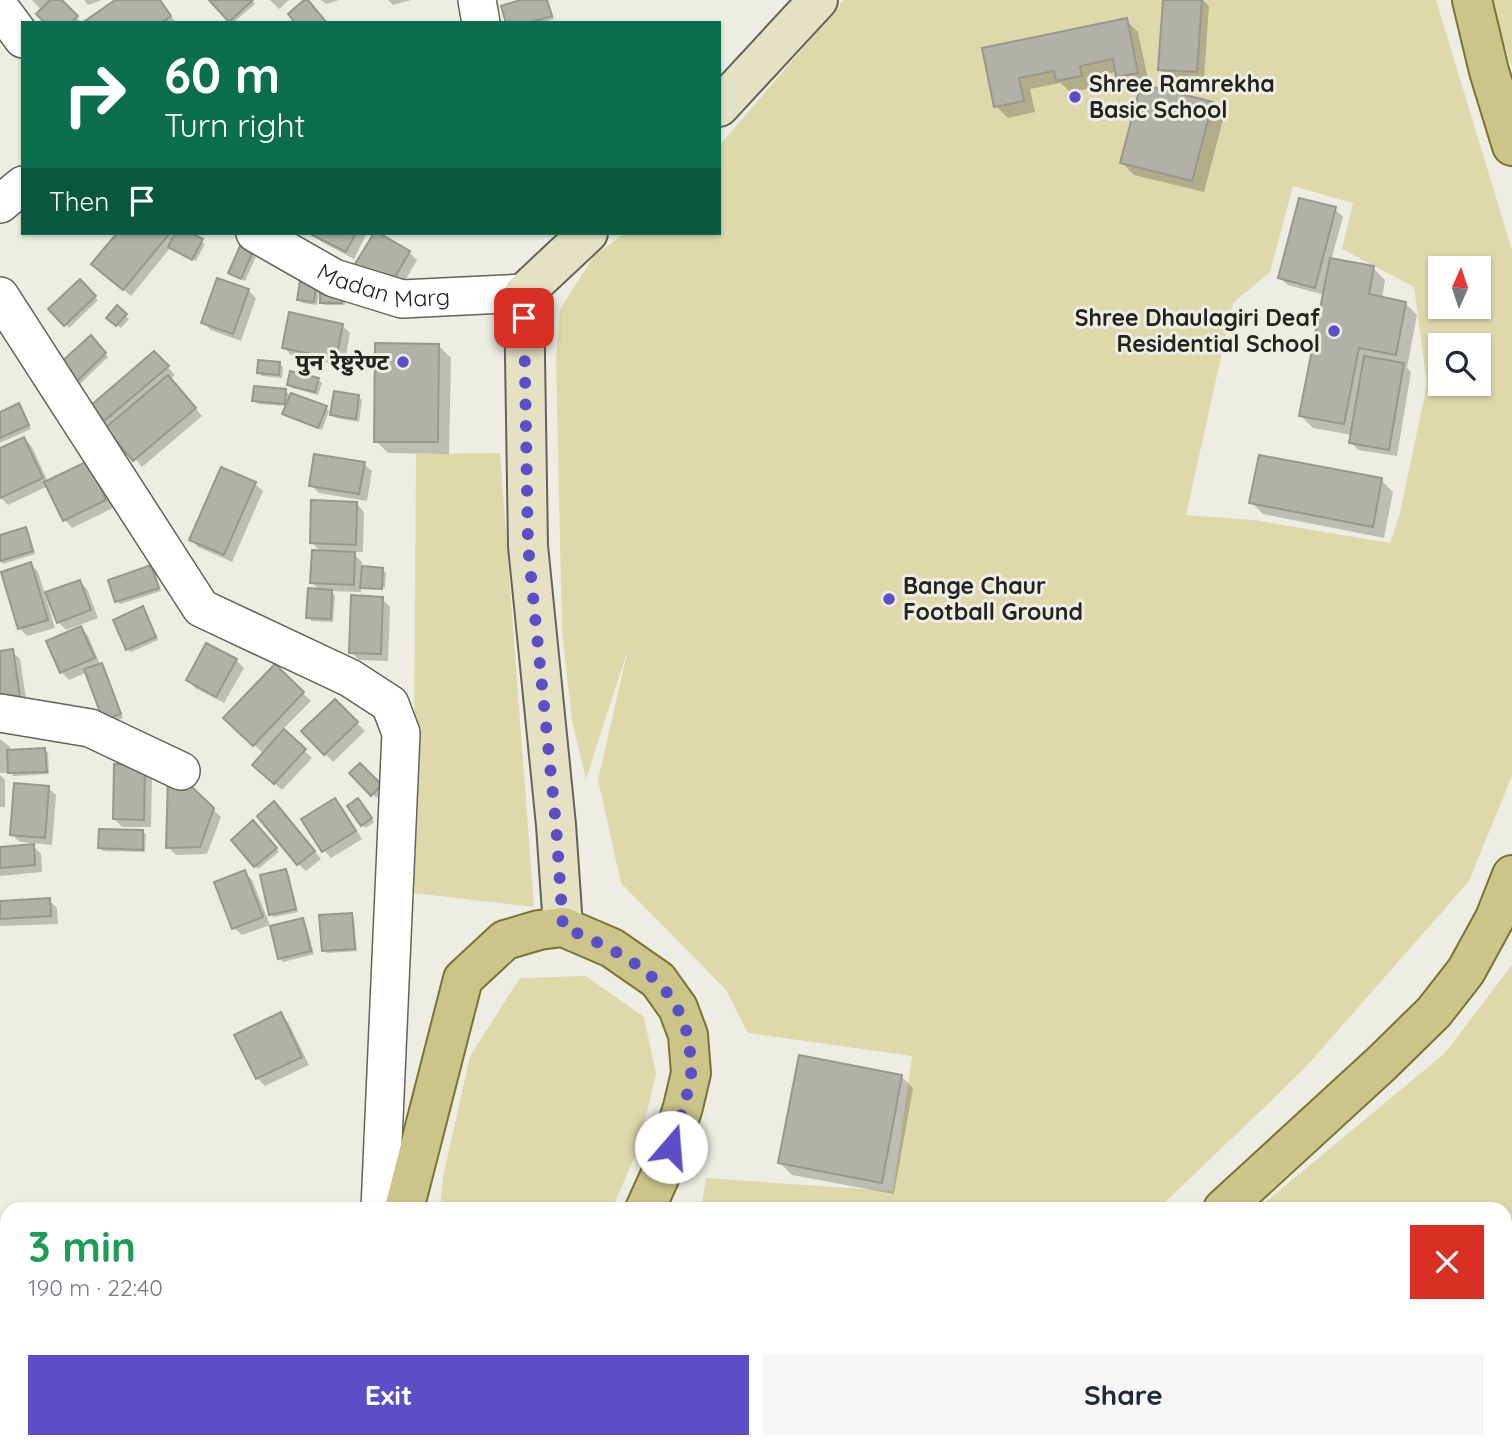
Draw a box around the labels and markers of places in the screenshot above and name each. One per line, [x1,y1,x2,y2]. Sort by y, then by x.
place label: Shree Ramrekha Basic School [1089,69,1275,124]
marker: Shree Ramrekha Basic School [1067,89,1083,105]
pin [494,288,554,348]
place label: Shree Dhaulagiri Deaf Residential School [1075,303,1320,358]
marker: Shree Dhaulagiri Deaf Residential School [1326,323,1342,339]
place label: पुन रेष्टुरेण्ट [295,347,390,376]
marker: पुन रेष्टुरेण्ट [395,354,411,370]
place label: Bange Chaur Football Ground [903,571,1083,626]
marker: Bange Chaur Football Ground [881,591,897,607]

